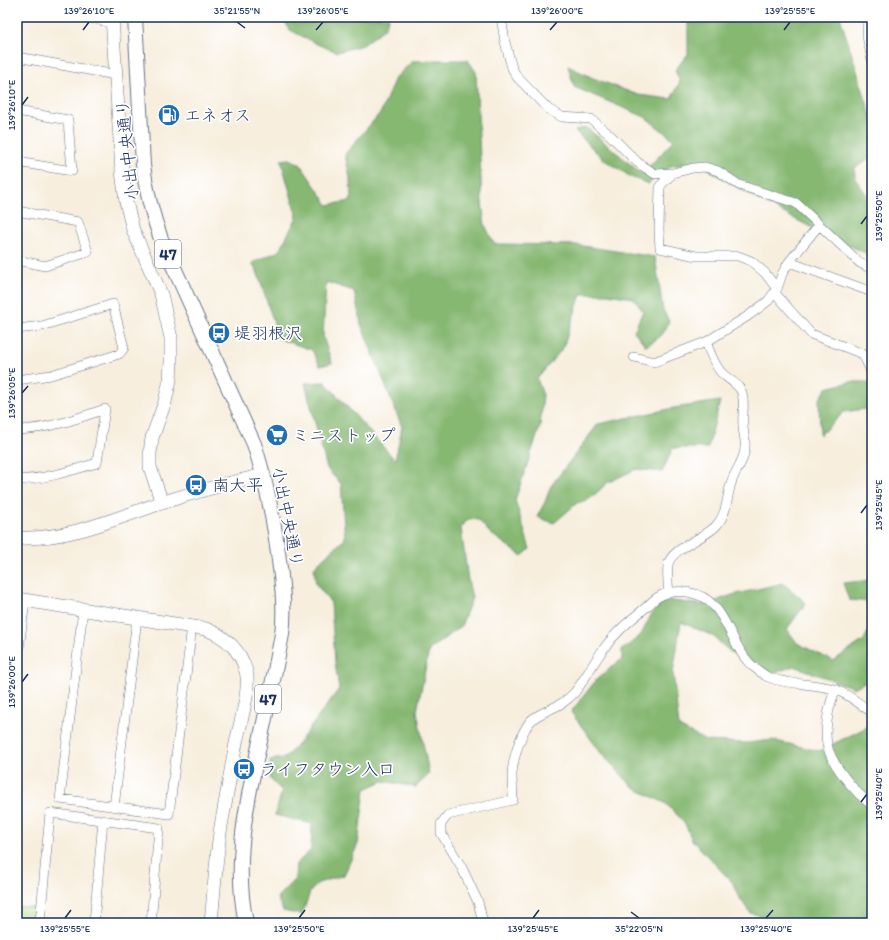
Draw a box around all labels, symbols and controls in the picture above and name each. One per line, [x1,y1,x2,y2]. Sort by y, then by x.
text: 139°26'10"E [64,4,115,17]
text: 35°21'55"N [214,4,260,17]
text: 139°26'05"E [297,4,349,17]
text: 139°26'00"E [531,4,584,17]
text: 139°25'55"E [765,4,816,17]
text: 139°26'10"E [5,79,18,130]
street label: 小出中央通り [112,98,142,202]
fuel station icon: エネオス [156,102,182,128]
place label: エネオス [184,105,251,125]
text: 139°25'50"E [872,190,885,242]
road number: 47 [155,240,181,268]
bus stop icon: 堤羽根沢 [206,320,232,346]
place label: 堤羽根沢 [234,323,302,343]
text: 139°26'05"E [5,367,18,419]
supermarket icon: ミニストップ [264,422,290,448]
place label: ミニストップ [292,425,396,445]
street label: 小出中央通り [268,465,308,569]
bus stop icon: 南大平 [183,472,209,498]
place label: 南大平 [212,475,263,495]
text: 139°25'45"E [872,479,885,531]
text: 139°26'00"E [5,655,18,708]
road number: 47 [255,685,281,713]
bus stop icon: ライフタウン入口 [231,756,257,782]
place label: ライフタウン入口 [260,759,395,779]
text: 139°25'40"E [872,768,885,820]
text: 139°25'55"E [40,922,91,935]
text: 139°25'50"E [273,922,325,935]
text: 139°25'45"E [507,922,559,935]
text: 35°22'05"N [615,922,663,935]
text: 139°25'40"E [740,922,792,935]

